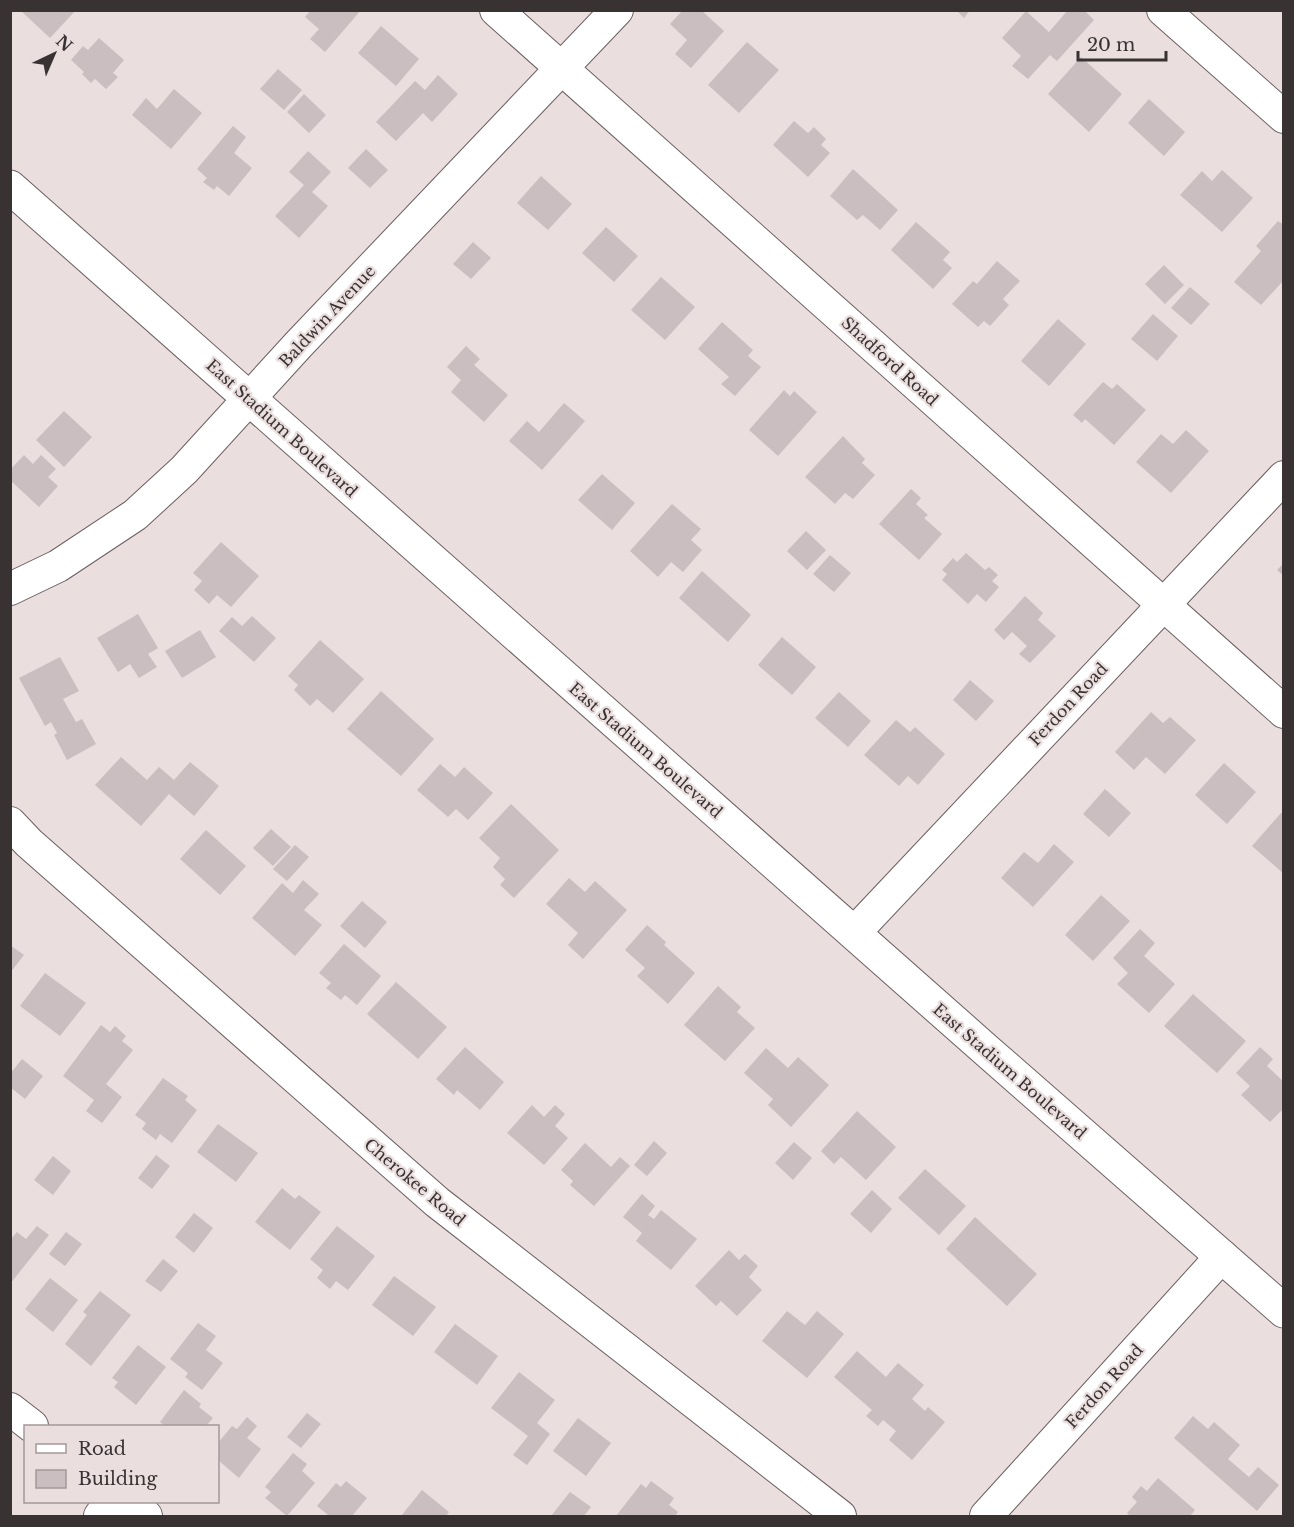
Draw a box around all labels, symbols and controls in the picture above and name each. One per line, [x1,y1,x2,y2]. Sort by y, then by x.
north arrow [24,24,84,84]
scale bar [1078,24,1166,62]
text: N [52,31,77,56]
text: 20 m [1087,34,1135,56]
street label: Baldwin Avenue [275,261,379,371]
street label: Shadford Road [837,312,943,410]
street label: East Stadium Boulevard [202,355,362,501]
street label: Ferdon Road [1024,658,1112,750]
street label: East Stadium Boulevard [565,678,727,822]
street label: East Stadium Boulevard [929,999,1091,1143]
street label: Cherokee Road [360,1134,470,1230]
street label: Ferdon Road [1061,1340,1147,1432]
legend [24,1425,219,1503]
text: Road [78,1438,126,1460]
text: Building [78,1468,157,1490]

